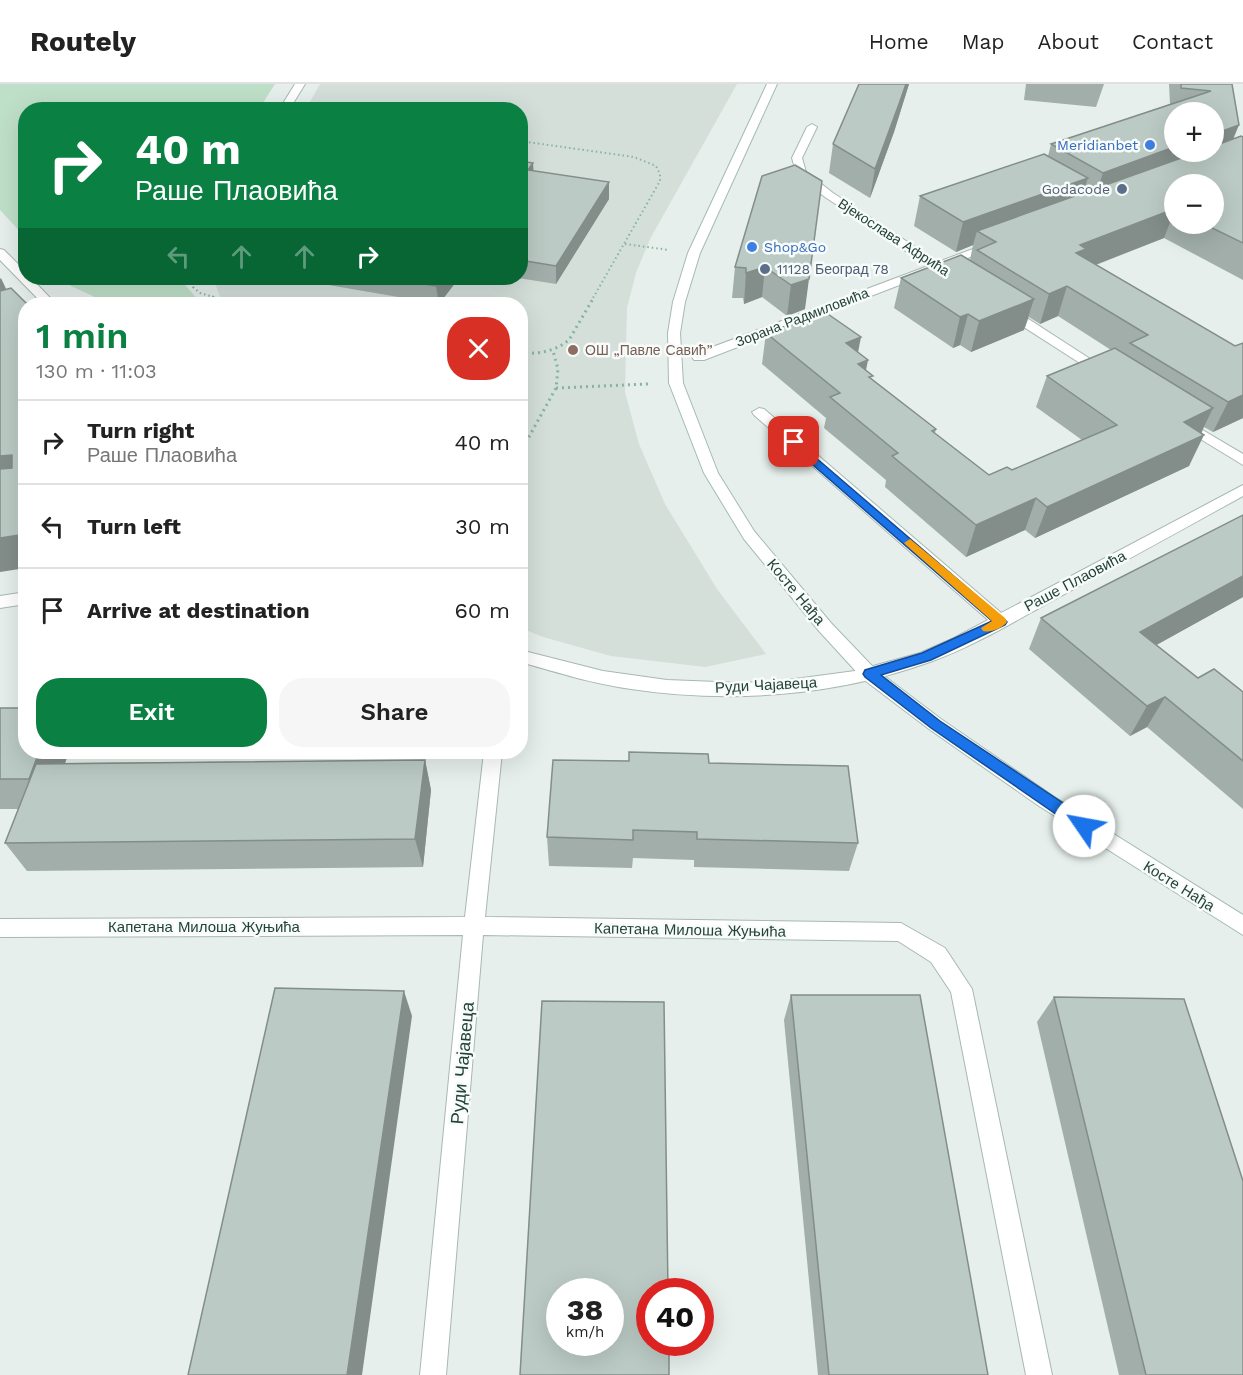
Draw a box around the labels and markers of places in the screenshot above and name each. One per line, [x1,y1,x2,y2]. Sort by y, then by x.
place label: Meridianbet [1057,137,1138,153]
marker: Meridianbet [1143,138,1157,152]
place label: Godacode [1042,181,1110,197]
marker: Godacode [1115,182,1129,196]
place label: Shop&Go [764,239,826,255]
marker: Shop&Go [745,240,759,254]
place label: 11128 Београд 78 [777,261,889,277]
marker: 11128 Београд 78 [758,262,772,276]
place label: ОШ „Павле Савић” [585,342,713,358]
marker: ОШ „Павле Савић” [566,343,580,357]
pin [768,416,819,467]

